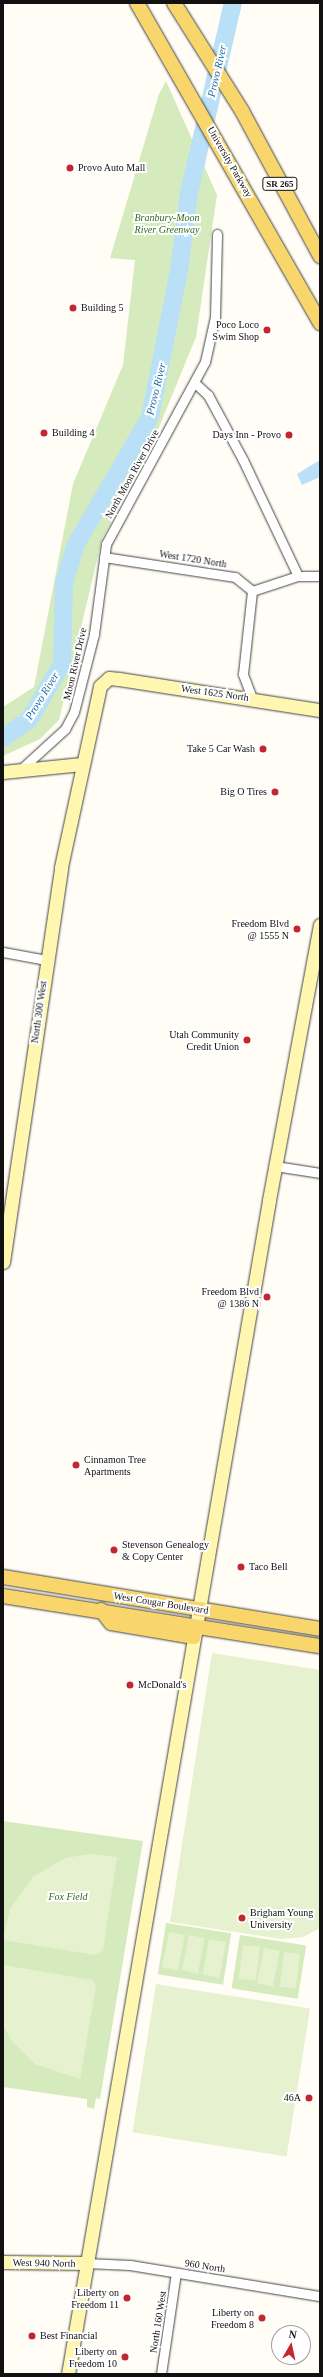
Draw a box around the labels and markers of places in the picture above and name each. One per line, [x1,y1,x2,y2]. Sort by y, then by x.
place label: Provo Auto Mall [78,162,146,174]
marker: Provo Auto Mall [65,163,75,173]
place label: Building 5 [81,302,124,314]
marker: Building 5 [68,303,78,313]
place label: Poco Loco Swim Shop [213,318,259,342]
marker: Poco Loco Swim Shop [262,325,272,335]
place label: Building 4 [52,427,95,439]
marker: Building 4 [39,428,49,438]
place label: Days Inn - Provo [212,429,281,441]
marker: Days Inn - Provo [284,430,294,440]
place label: Take 5 Car Wash [187,743,255,755]
marker: Take 5 Car Wash [258,744,268,754]
place label: Big O Tires [220,786,267,798]
marker: Big O Tires [270,787,280,797]
place label: Freedom Blvd @ 1555 N [232,917,289,940]
marker: Freedom Blvd @ 1555 N [292,924,302,934]
place label: Utah Community Credit Union [169,1028,239,1052]
marker: Utah Community Credit Union [242,1035,252,1045]
place label: Freedom Blvd @ 1386 N [202,1285,259,1308]
marker: Freedom Blvd @ 1386 N [262,1292,272,1302]
place label: Cinnamon Tree Apartments [84,1453,146,1476]
marker: Cinnamon Tree Apartments [71,1460,81,1470]
place label: Stevenson Genealogy & Copy Center [122,1538,209,1562]
marker: Stevenson Genealogy & Copy Center [109,1545,119,1555]
place label: Taco Bell [249,1561,287,1573]
marker: Taco Bell [236,1562,246,1572]
place label: McDonald's [138,1679,186,1691]
marker: McDonald's [125,1680,135,1690]
place label: Brigham Young University [250,1906,314,1930]
marker: Brigham Young University [237,1913,247,1923]
place label: 46A [284,2092,301,2104]
marker: 46A [304,2093,314,2103]
place label: Liberty on Freedom 11 [71,2286,119,2310]
marker: Liberty on Freedom 11 [122,2293,132,2303]
place label: Liberty on Freedom 8 [211,2306,254,2330]
marker: Liberty on Freedom 8 [257,2313,267,2323]
place label: Best Financial [40,2330,97,2342]
marker: Best Financial [27,2331,37,2341]
place label: Liberty on Freedom 10 [69,2345,117,2368]
marker: Liberty on Freedom 10 [120,2352,130,2362]

